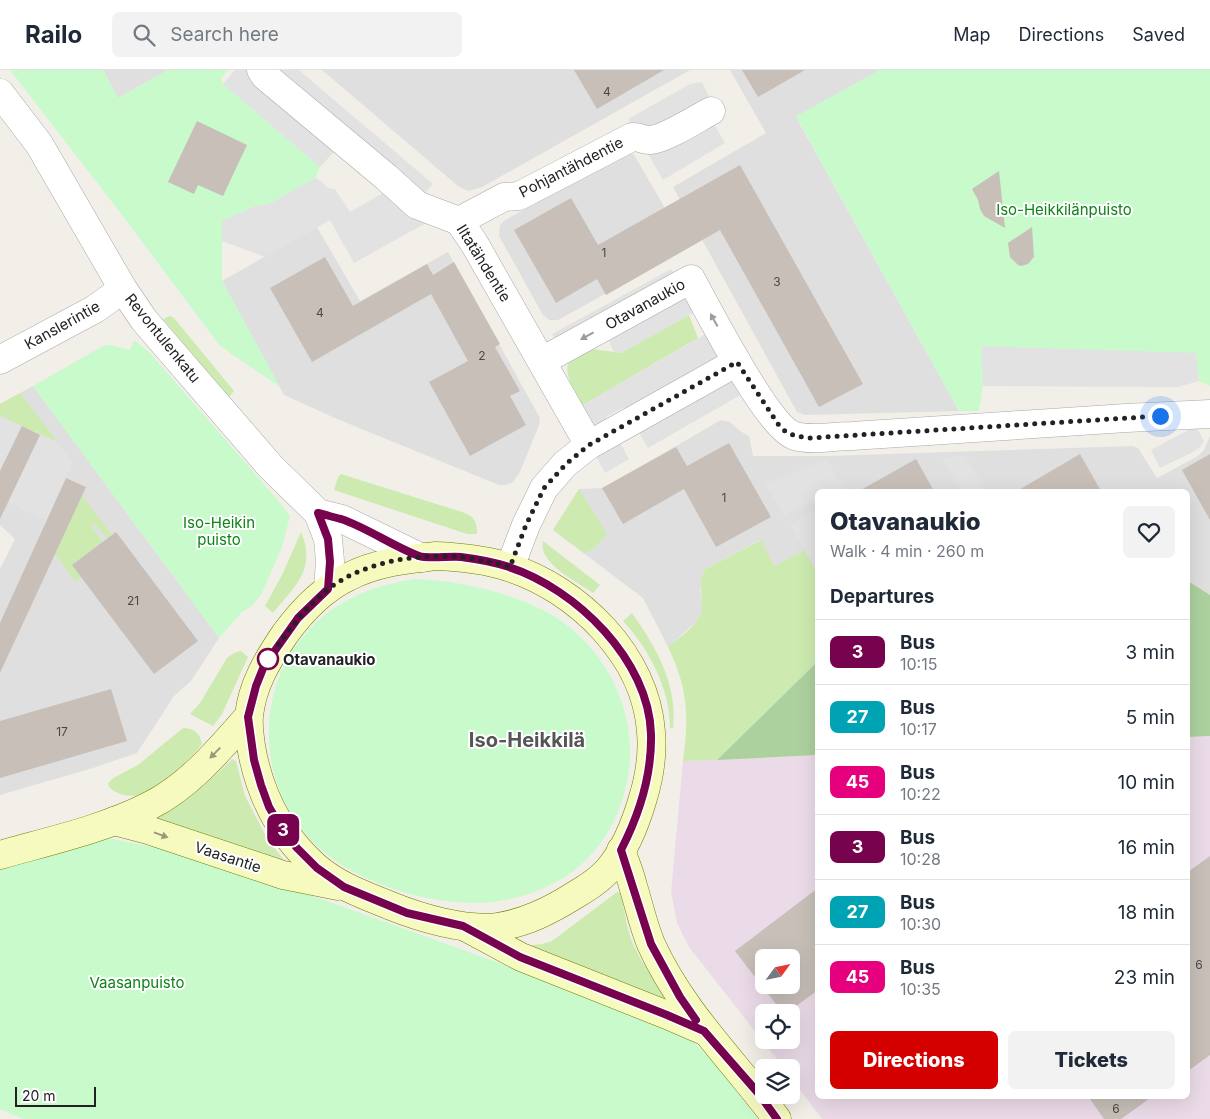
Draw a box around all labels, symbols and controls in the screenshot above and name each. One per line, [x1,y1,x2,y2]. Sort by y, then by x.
search box [112,12,462,57]
text: Railo [25,20,82,49]
icon: search [130,21,158,49]
text: Search here [170,23,279,46]
text: Map [953,24,991,45]
text: Directions [1019,24,1104,45]
text: Saved [1132,24,1185,45]
house number: 4 [603,84,611,99]
street label: Pohjantähdentie [516,133,626,201]
park label: Iso-Heikkilänpuisto [996,200,1132,219]
street label: Iltatähdentie [453,221,515,305]
house number: 1 [602,245,606,260]
street label: Otavanaukio [602,274,688,334]
house number: 3 [773,274,781,289]
street label: Revontulenkatu [121,290,205,386]
street label: Kanslerintie [21,296,103,354]
house number: 4 [316,305,324,320]
one-way arrow [710,313,718,328]
one-way arrow [580,332,595,340]
house number: 2 [478,348,486,363]
your location [1148,404,1173,429]
house number: 1 [722,490,726,505]
button: heart [1123,506,1175,558]
text: Otavanaukio [830,507,981,536]
park label: Iso-Heikin puisto [183,513,255,549]
text: Walk · 4 min · 260 m [830,541,984,561]
text: Departures [830,585,934,608]
house number: 21 [127,593,139,608]
text: Bus [900,631,935,654]
text: 3 [852,641,863,662]
text: 3 min [1125,641,1175,664]
marker: Otavanaukio [257,648,279,670]
place label: Otavanaukio [283,650,375,669]
text: 10:15 [900,654,937,674]
text: Bus [900,696,935,719]
text: 27 [847,706,868,727]
text: 5 min [1126,706,1175,729]
text: 10:17 [900,719,937,739]
house number: 17 [56,724,68,739]
district label: Iso-Heikkilä [469,728,585,752]
one-way arrow [210,747,222,759]
text: Bus [900,761,935,784]
text: 45 [846,771,869,792]
text: 10 min [1117,771,1175,794]
text: 10:22 [900,784,941,804]
line badge: 3 [267,814,299,846]
text: 3 [277,819,289,840]
text: Bus [900,826,935,849]
one-way arrow [154,831,169,839]
text: 3 [852,836,863,857]
text: 16 min [1118,836,1175,859]
street label: Vaasantie [192,837,264,877]
text: 10:28 [900,849,941,869]
text: Bus [900,891,935,914]
text: 27 [847,901,868,922]
text: 18 min [1118,901,1175,924]
text: 10:30 [900,914,941,934]
north arrow [755,949,800,994]
map controls [755,949,800,1104]
text: Bus [900,956,935,979]
house number: 6 [1195,957,1203,972]
text: 45 [846,966,869,987]
text: 23 min [1114,966,1175,989]
park label: Vaasanpuisto [90,973,185,992]
text: 10:35 [900,979,941,999]
button: locate [755,1004,800,1049]
button: Directions [830,1031,998,1089]
button: Tickets [1008,1031,1175,1089]
button: layers [755,1059,800,1104]
scale bar [15,1084,96,1107]
text: 20 m [22,1087,56,1104]
house number: 6 [1112,1101,1120,1116]

